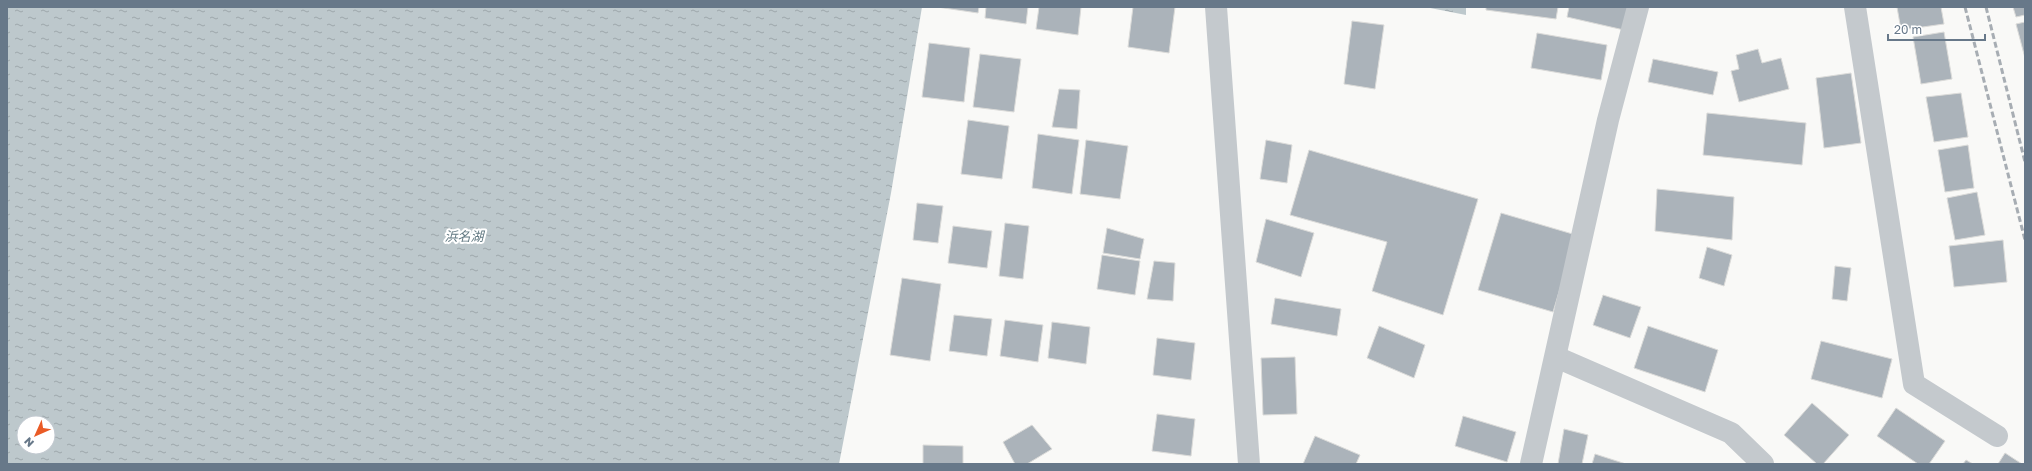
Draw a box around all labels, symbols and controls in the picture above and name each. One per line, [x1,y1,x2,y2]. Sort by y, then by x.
scale bar [1888,16,1985,42]
text: 20 m [1894,22,1922,37]
water label: 浜名湖 [444,228,485,244]
north arrow [16,415,56,455]
text: N [21,435,36,450]

